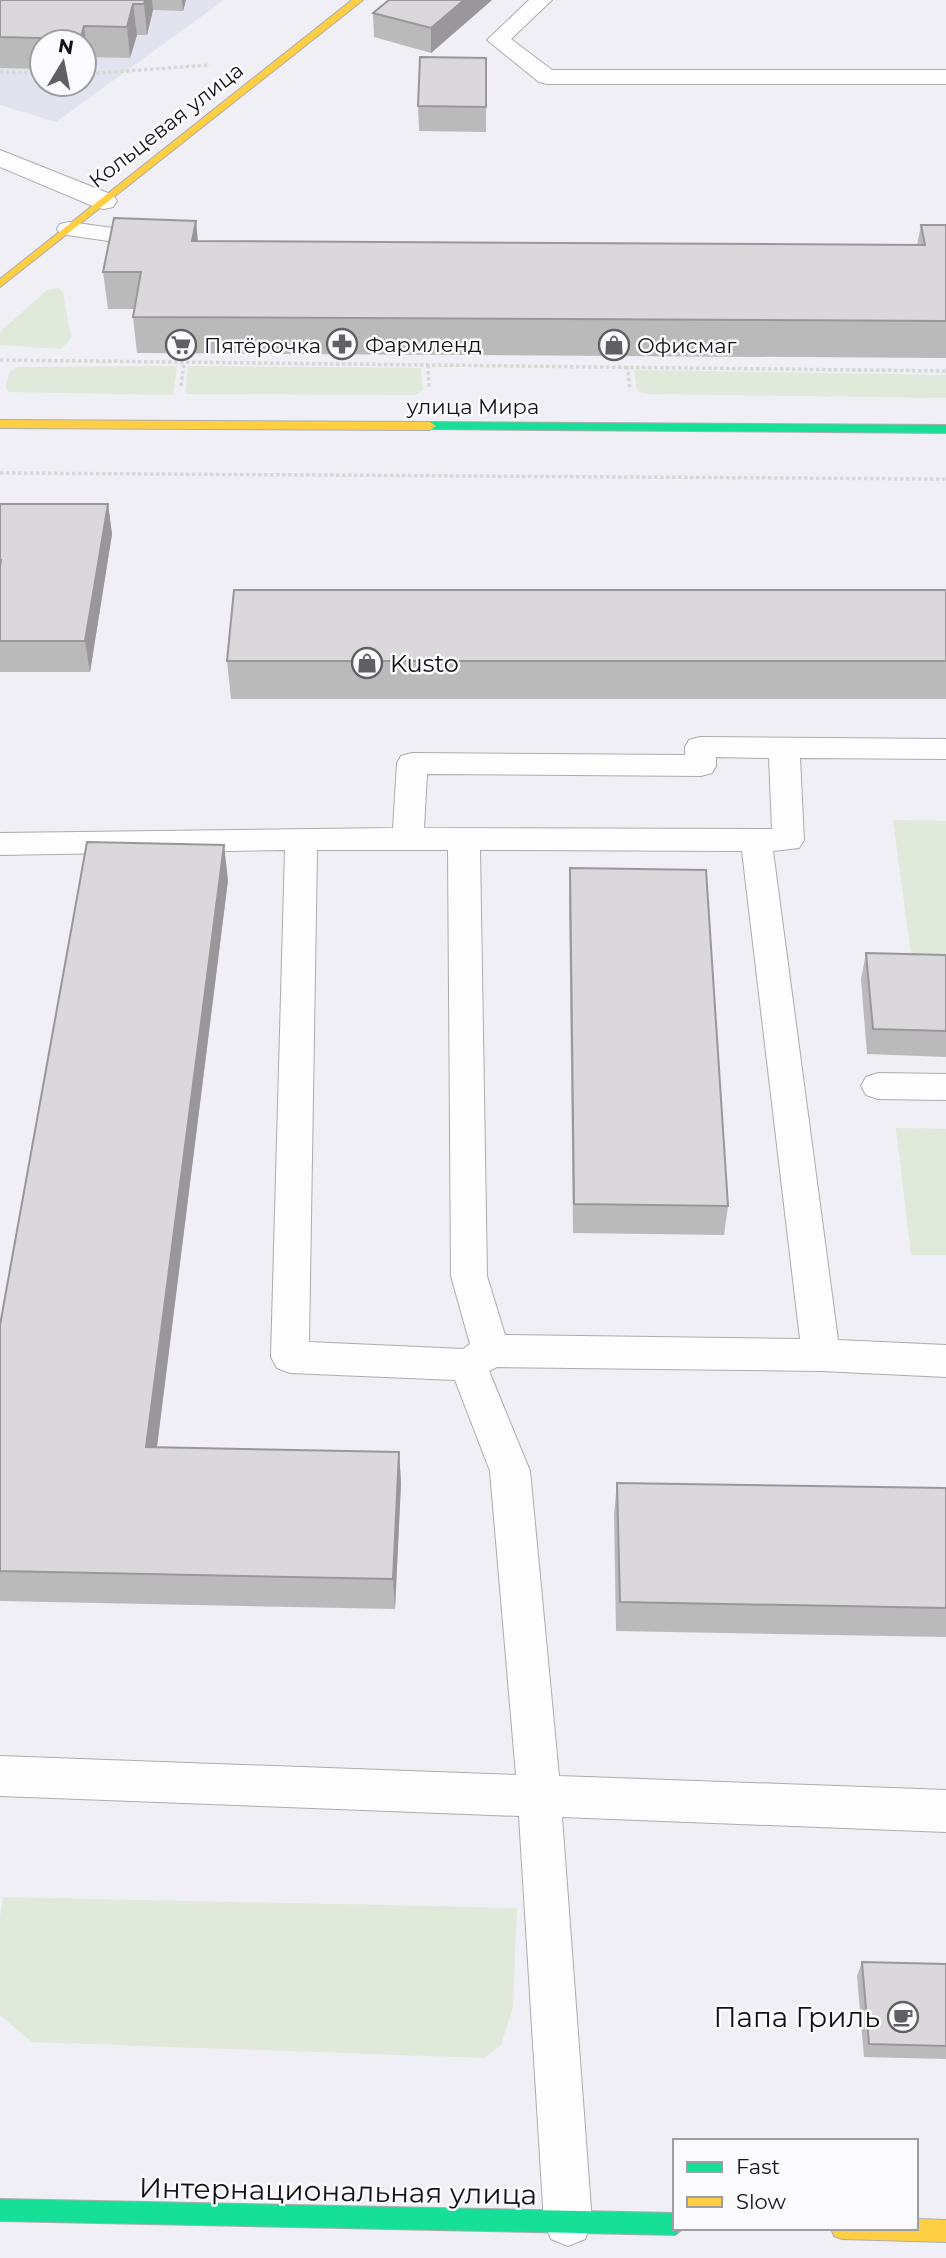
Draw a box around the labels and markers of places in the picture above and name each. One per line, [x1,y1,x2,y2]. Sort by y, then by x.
pharmacy icon: Фармленд [325,327,359,361]
supermarket icon: Пятёрочка [164,328,198,362]
shop icon: Офисмаг [597,328,631,362]
place label: Фармленд [365,332,482,357]
place label: Пятёрочка [204,333,321,358]
place label: Офисмаг [637,333,736,358]
shop icon: Kusto [350,646,384,680]
place label: Kusto [390,649,459,678]
place label: Папа Гриль [713,2000,880,2034]
cafe icon: Папа Гриль [886,2000,920,2034]

